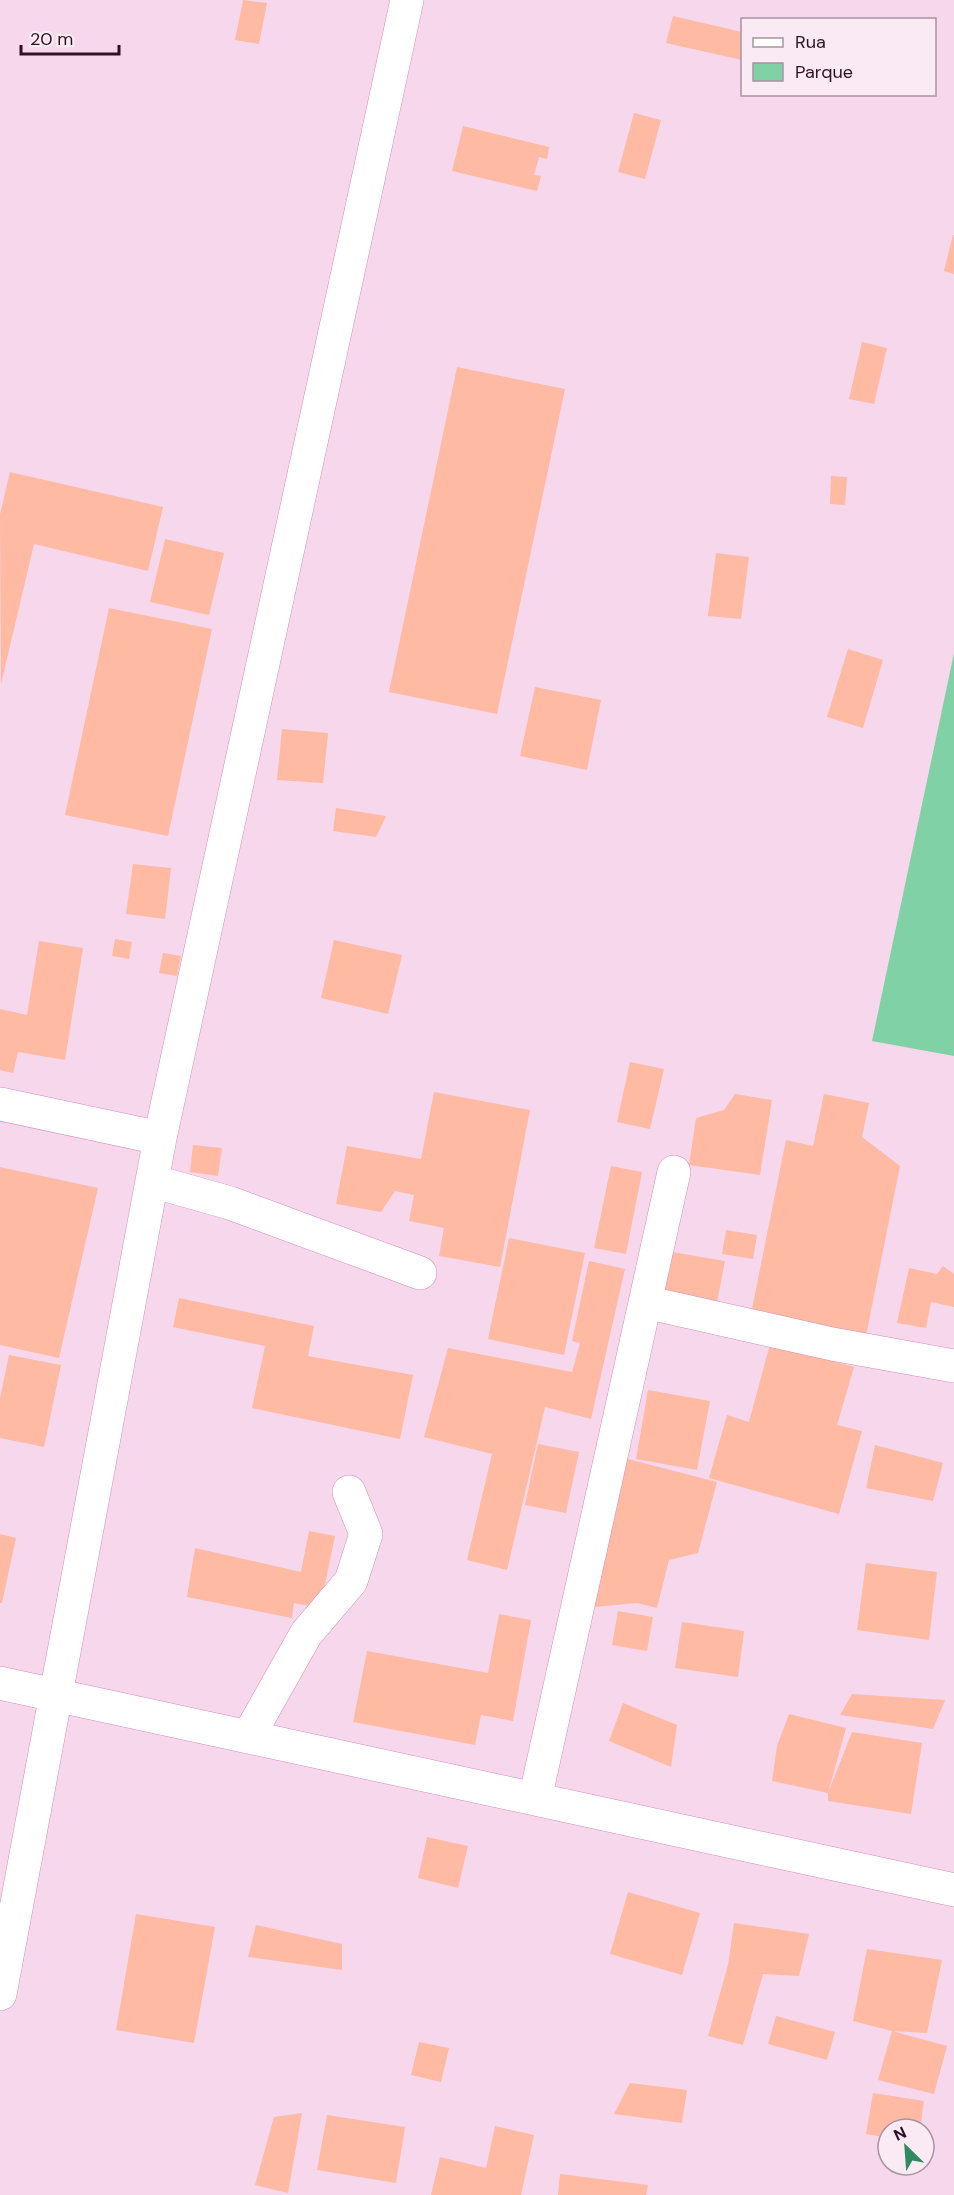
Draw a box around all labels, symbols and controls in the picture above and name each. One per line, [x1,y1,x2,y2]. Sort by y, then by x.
scale bar [21,18,118,56]
legend [741,18,936,96]
text: 20 m [30,27,73,51]
text: Rua [795,30,826,54]
text: Parque [795,60,853,84]
north arrow [876,2117,936,2177]
text: N [890,2122,910,2146]

